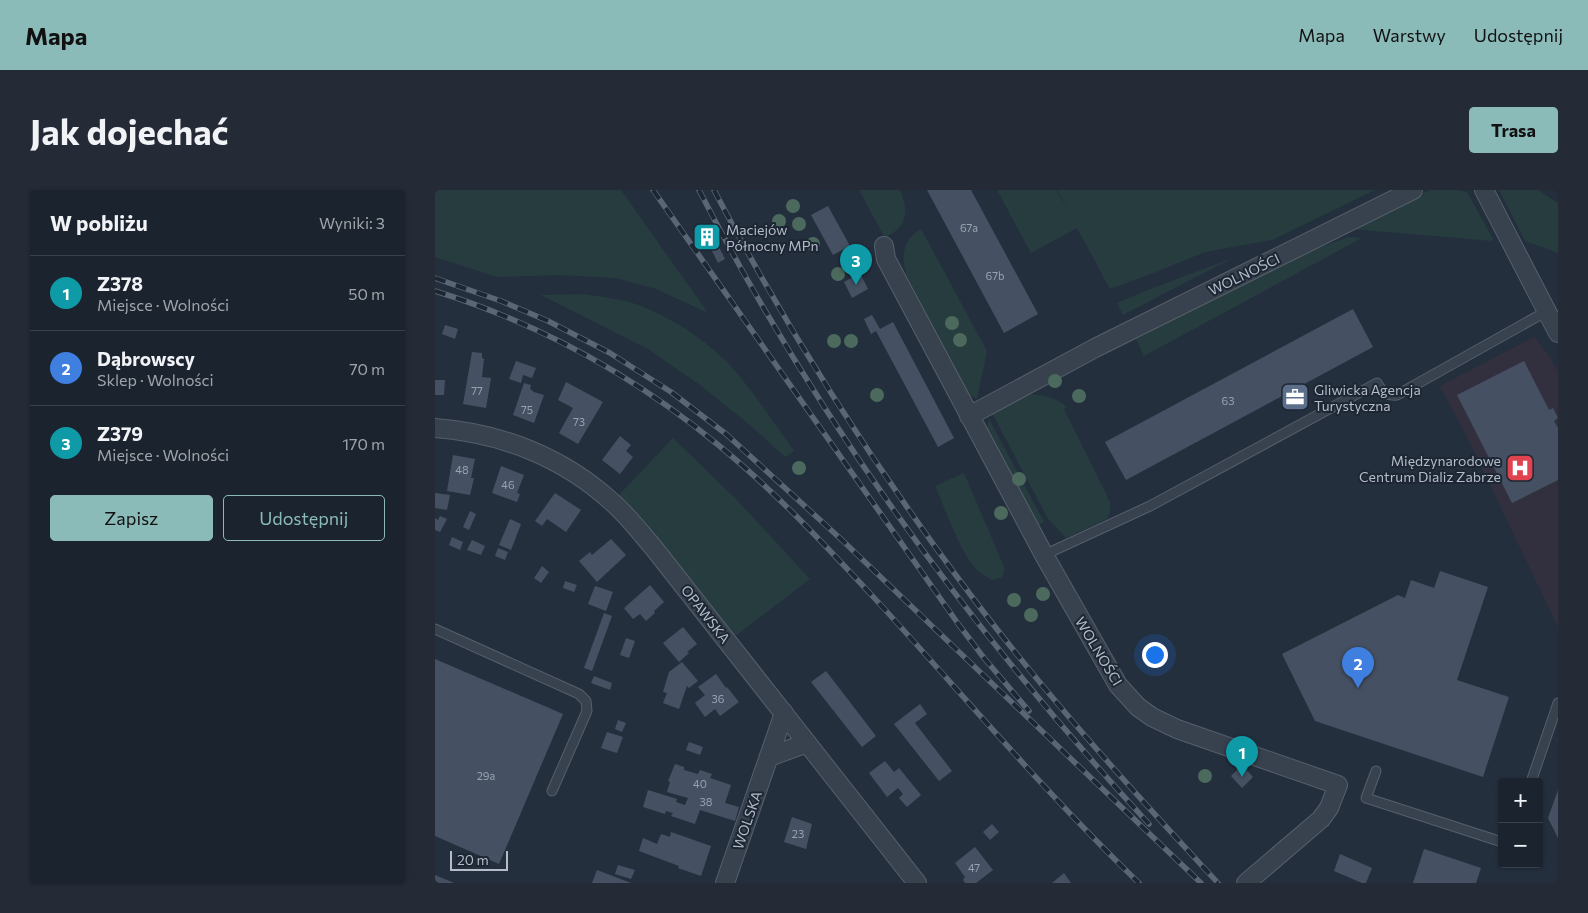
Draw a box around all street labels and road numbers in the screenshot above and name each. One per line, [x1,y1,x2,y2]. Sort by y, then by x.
street label: WOLNOŚCI [1206,249,1282,299]
street label: OPAWSKA [678,581,734,647]
street label: WOLNOŚCI [1072,614,1126,688]
street label: WOLSKA [729,788,765,851]

